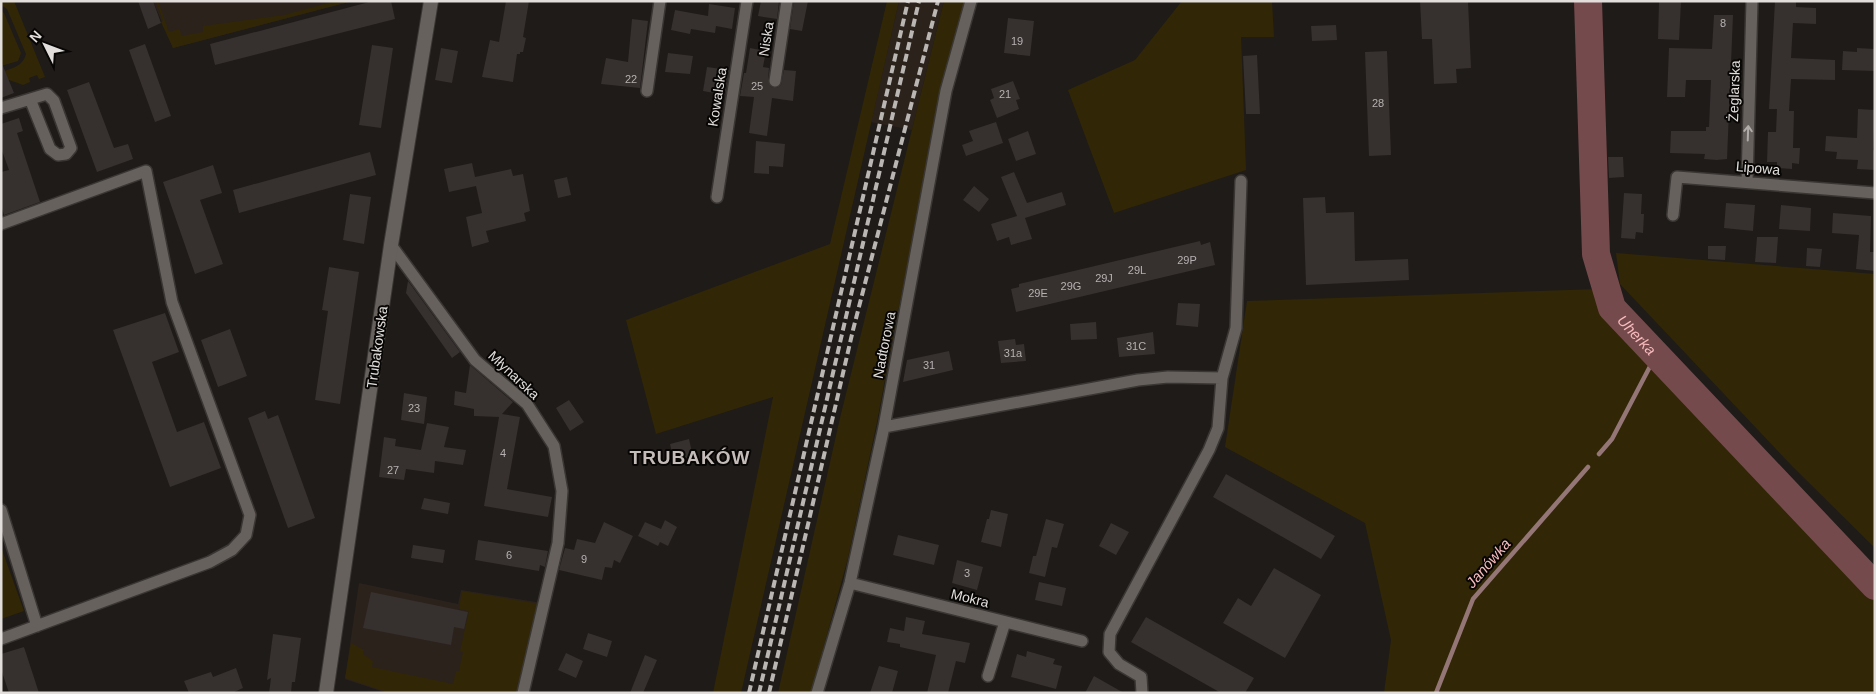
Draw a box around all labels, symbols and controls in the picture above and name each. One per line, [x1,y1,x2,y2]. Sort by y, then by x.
house number: 8 [1720,17,1726,29]
north arrow [20,20,70,70]
street label: Niska [755,20,777,58]
text: N [26,27,45,45]
house number: 19 [1011,35,1023,47]
street label: Żeglarska [1724,60,1743,122]
street label: Kowalska [704,66,730,128]
house number: 22 [625,73,637,85]
house number: 25 [751,80,763,92]
house number: 21 [999,88,1011,100]
house number: 28 [1372,97,1384,109]
one-way arrow [1743,125,1753,142]
street label: Lipowa [1735,158,1781,178]
house number: 29P [1177,254,1197,266]
house number: 29L [1128,264,1146,276]
house number: 29J [1095,272,1113,284]
house number: 29G [1061,280,1081,292]
house number: 29E [1028,287,1048,299]
street label: Trubakowska [363,305,391,389]
street label: Nadtorowa [870,310,898,380]
water label: Uherka [1614,311,1660,358]
house number: 31C [1126,340,1146,352]
street label: Młynarska [485,347,543,403]
house number: 31a [1004,347,1023,359]
house number: 31 [923,359,935,371]
house number: 23 [408,402,420,414]
house number: 4 [500,447,506,459]
district label: TRUBAKÓW [630,447,750,468]
house number: 27 [387,464,399,476]
water label: Janówka [1462,535,1514,592]
house number: 6 [506,549,512,561]
house number: 9 [581,553,587,565]
house number: 3 [964,567,970,579]
street label: Mokra [949,586,991,611]

